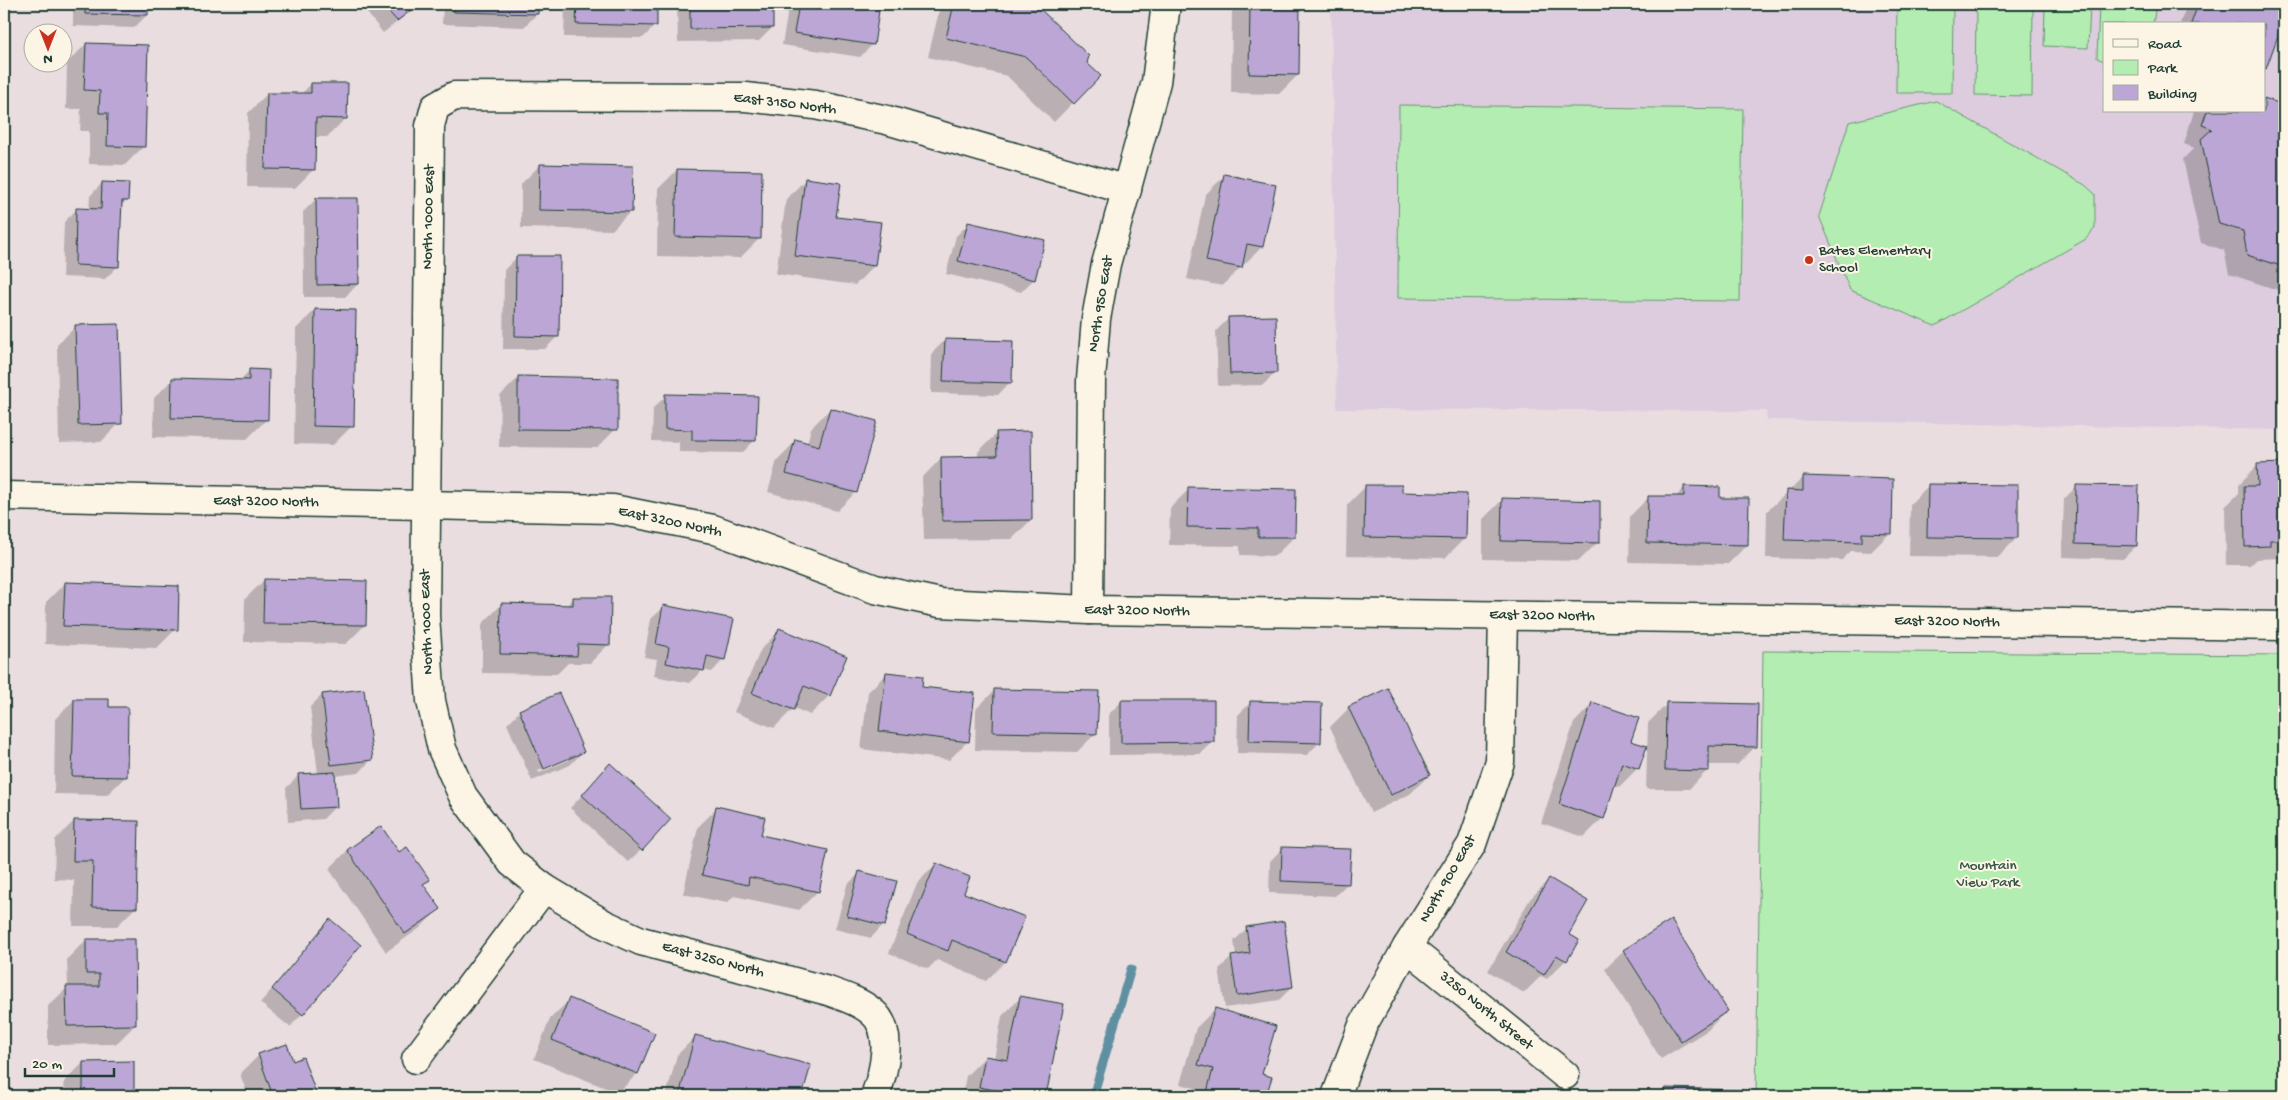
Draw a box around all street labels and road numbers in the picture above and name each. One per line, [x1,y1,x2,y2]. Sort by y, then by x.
street label: East 3150 North [732,89,838,119]
street label: North 1000 East [419,162,439,270]
street label: North 950 East [1084,253,1118,354]
street label: East 3200 North [213,492,319,512]
street label: East 3200 North [616,502,724,542]
street label: North 1000 East [416,567,438,675]
street label: East 3200 North [1084,601,1190,621]
street label: East 3200 North [1489,606,1595,626]
street label: East 3200 North [1894,612,2000,632]
street label: North 900 East [1416,830,1481,926]
street label: East 3250 North [660,938,766,982]
street label: 3250 North Street [1435,967,1538,1056]

